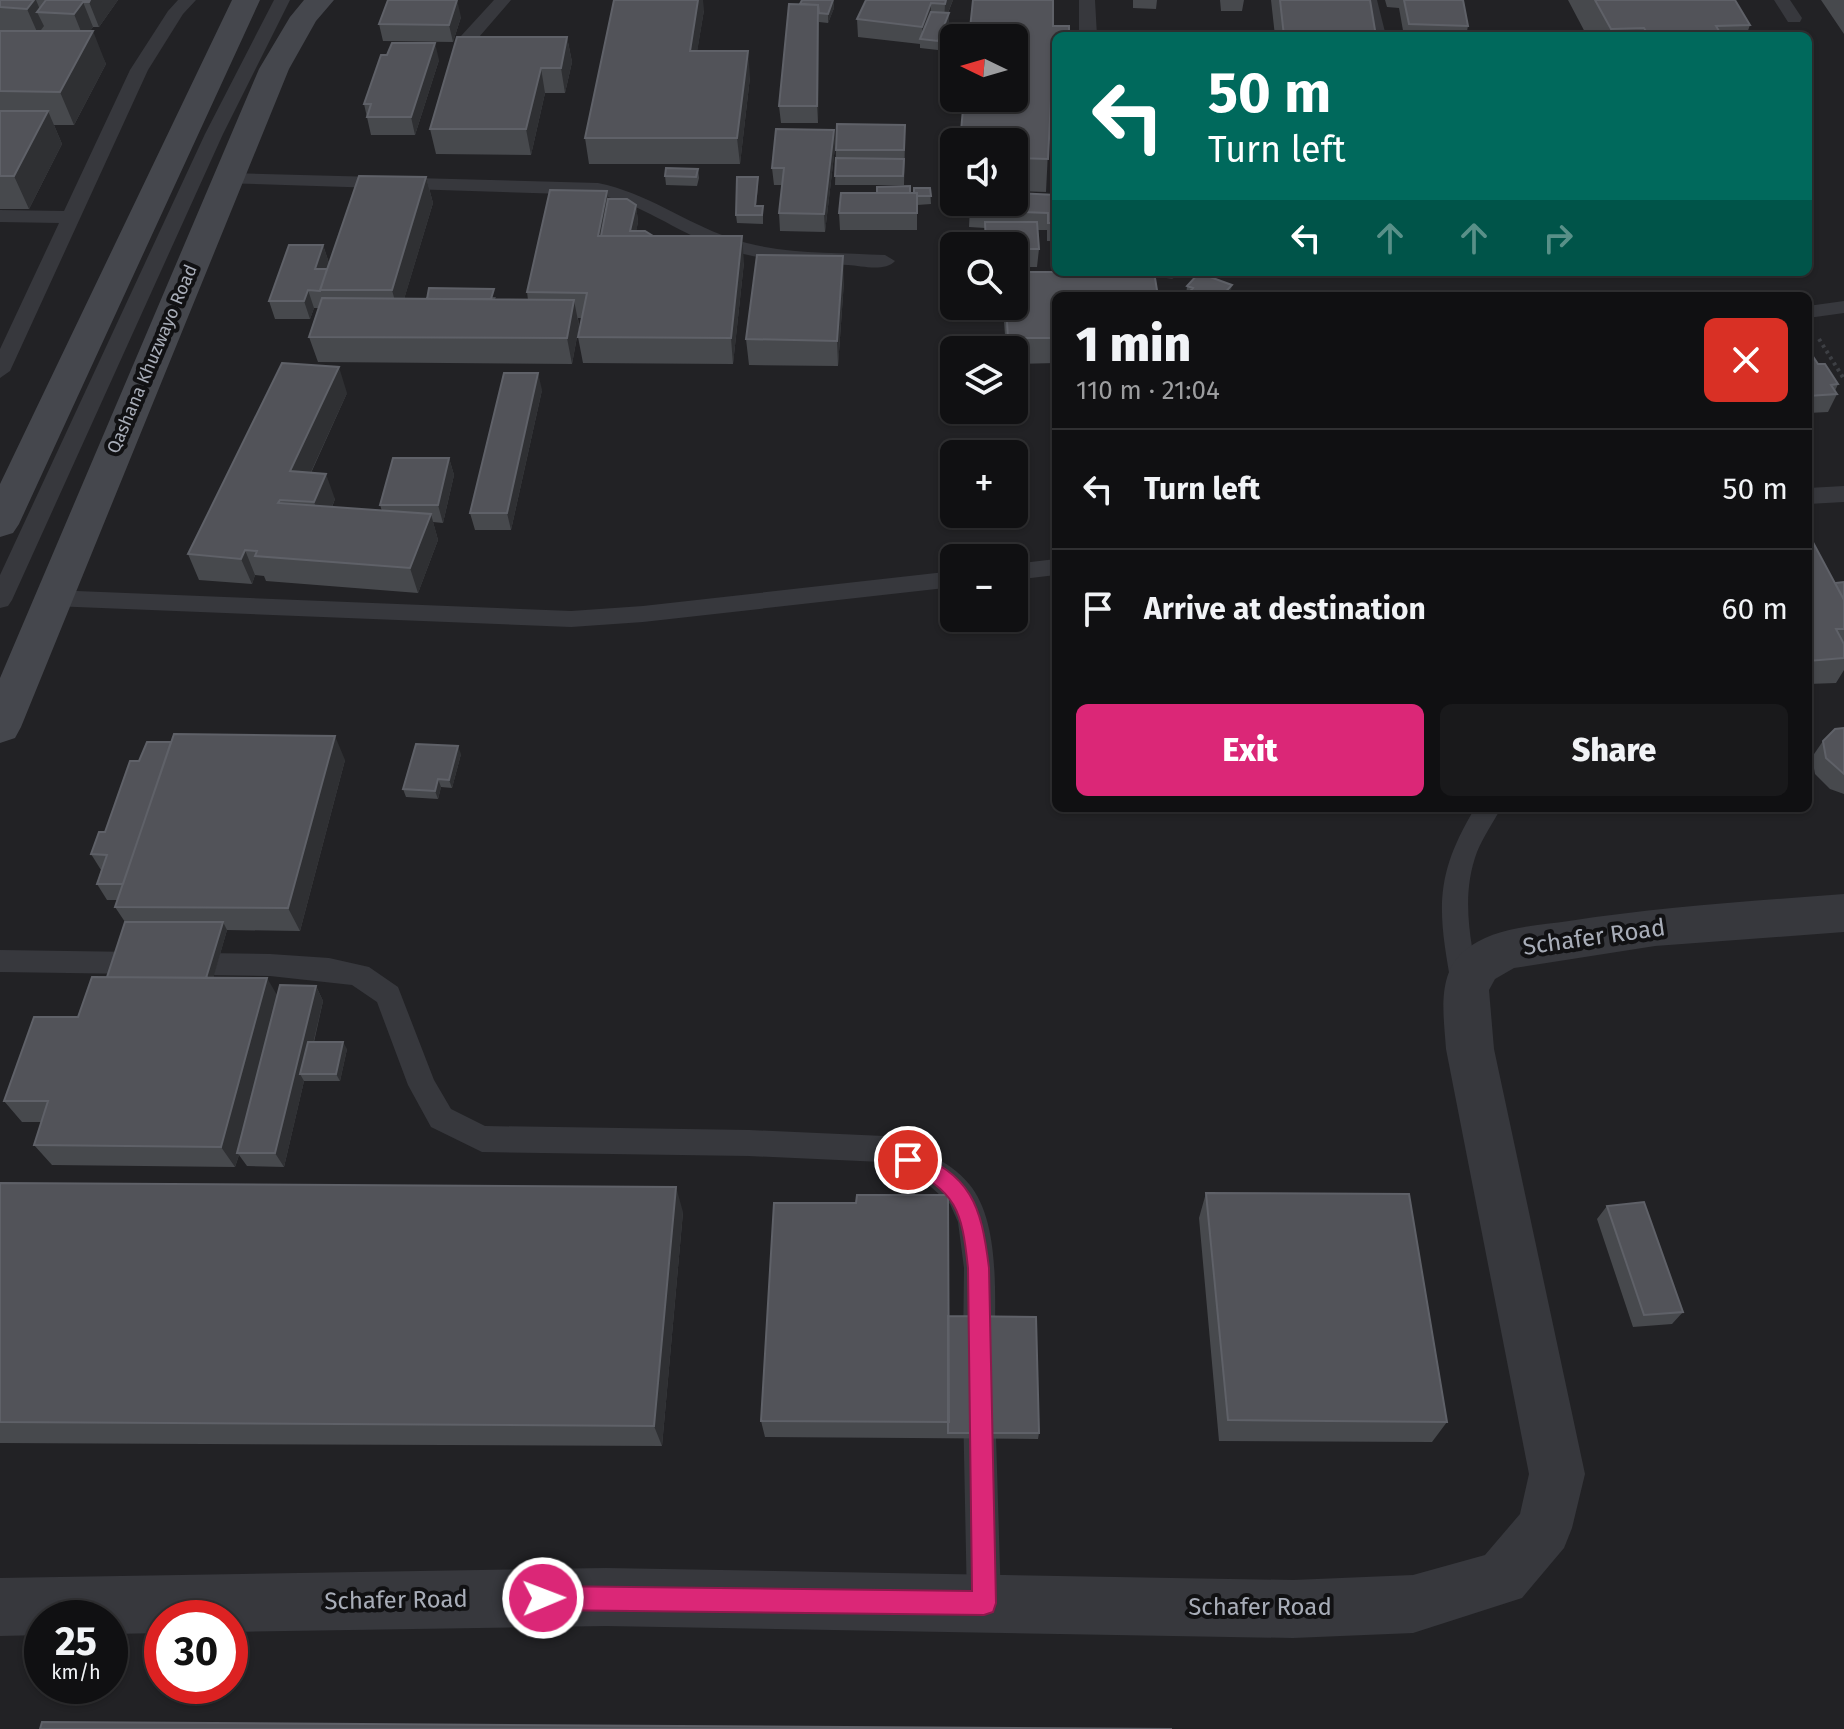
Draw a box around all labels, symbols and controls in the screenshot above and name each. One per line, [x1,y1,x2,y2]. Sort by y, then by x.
north arrow [940,24,1028,112]
map controls [940,24,1028,632]
text: 50 m [1208,60,1331,127]
icon: left [1076,64,1180,168]
button: sound [940,128,1028,216]
text: Turn left [1208,128,1346,172]
icon: left [1284,216,1328,260]
icon: ahead [1368,216,1412,260]
icon: ahead [1452,216,1496,260]
icon: right [1536,216,1580,260]
button: search [940,232,1028,320]
street label: Qashana Khuzwayo Road [102,261,202,457]
text: 1 min [1076,316,1191,374]
button: close [1704,318,1788,402]
button: layers [940,336,1028,424]
text: 110 m · 21:04 [1076,375,1220,406]
button: + [940,440,1028,528]
icon: left [1076,467,1120,511]
text: Turn left [1144,471,1260,507]
text: 50 m [1723,471,1788,507]
button: − [940,544,1028,632]
icon: arrive [1076,587,1120,631]
text: Arrive at destination [1144,591,1426,627]
text: 60 m [1722,591,1788,627]
button: Exit [1076,704,1424,796]
button: Share [1440,704,1788,796]
street label: Schafer Road [1521,913,1667,961]
pin [874,1126,942,1194]
icon: arrive [886,1138,930,1182]
position arrow [501,1556,585,1640]
street label: Schafer Road [324,1585,468,1615]
street label: Schafer Road [1188,1593,1332,1621]
speed limit sign: 30 [144,1600,248,1704]
text: 25 [55,1618,97,1666]
text: km/h [51,1660,101,1684]

